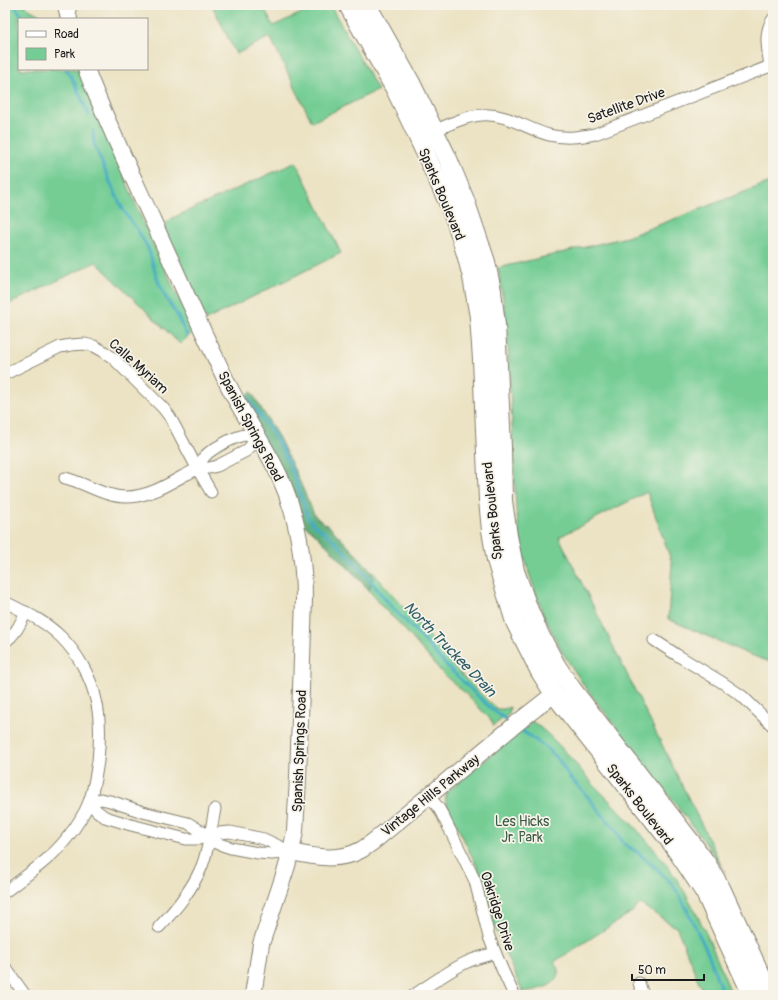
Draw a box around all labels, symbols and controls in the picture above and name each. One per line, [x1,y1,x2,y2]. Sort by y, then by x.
legend [18,18,148,70]
text: Road [54,27,79,42]
text: Park [54,47,75,62]
street label: Satellite Drive [585,84,667,127]
street label: Sparks Boulevard [414,146,469,243]
street label: Calle Myriam [105,335,172,398]
street label: Spanish Springs Road [214,368,287,484]
street label: Sparks Boulevard [479,461,506,561]
water label: North Truckee Drain [399,598,501,702]
street label: Spanish Springs Road [289,689,310,813]
street label: Vintage Hills Parkway [378,751,483,840]
street label: Sparks Boulevard [603,760,677,848]
park label: Les Hicks Jr. Park [495,813,550,846]
street label: Oakridge Drive [477,869,518,953]
scale bar [632,956,704,982]
text: 50 m [638,963,666,978]

